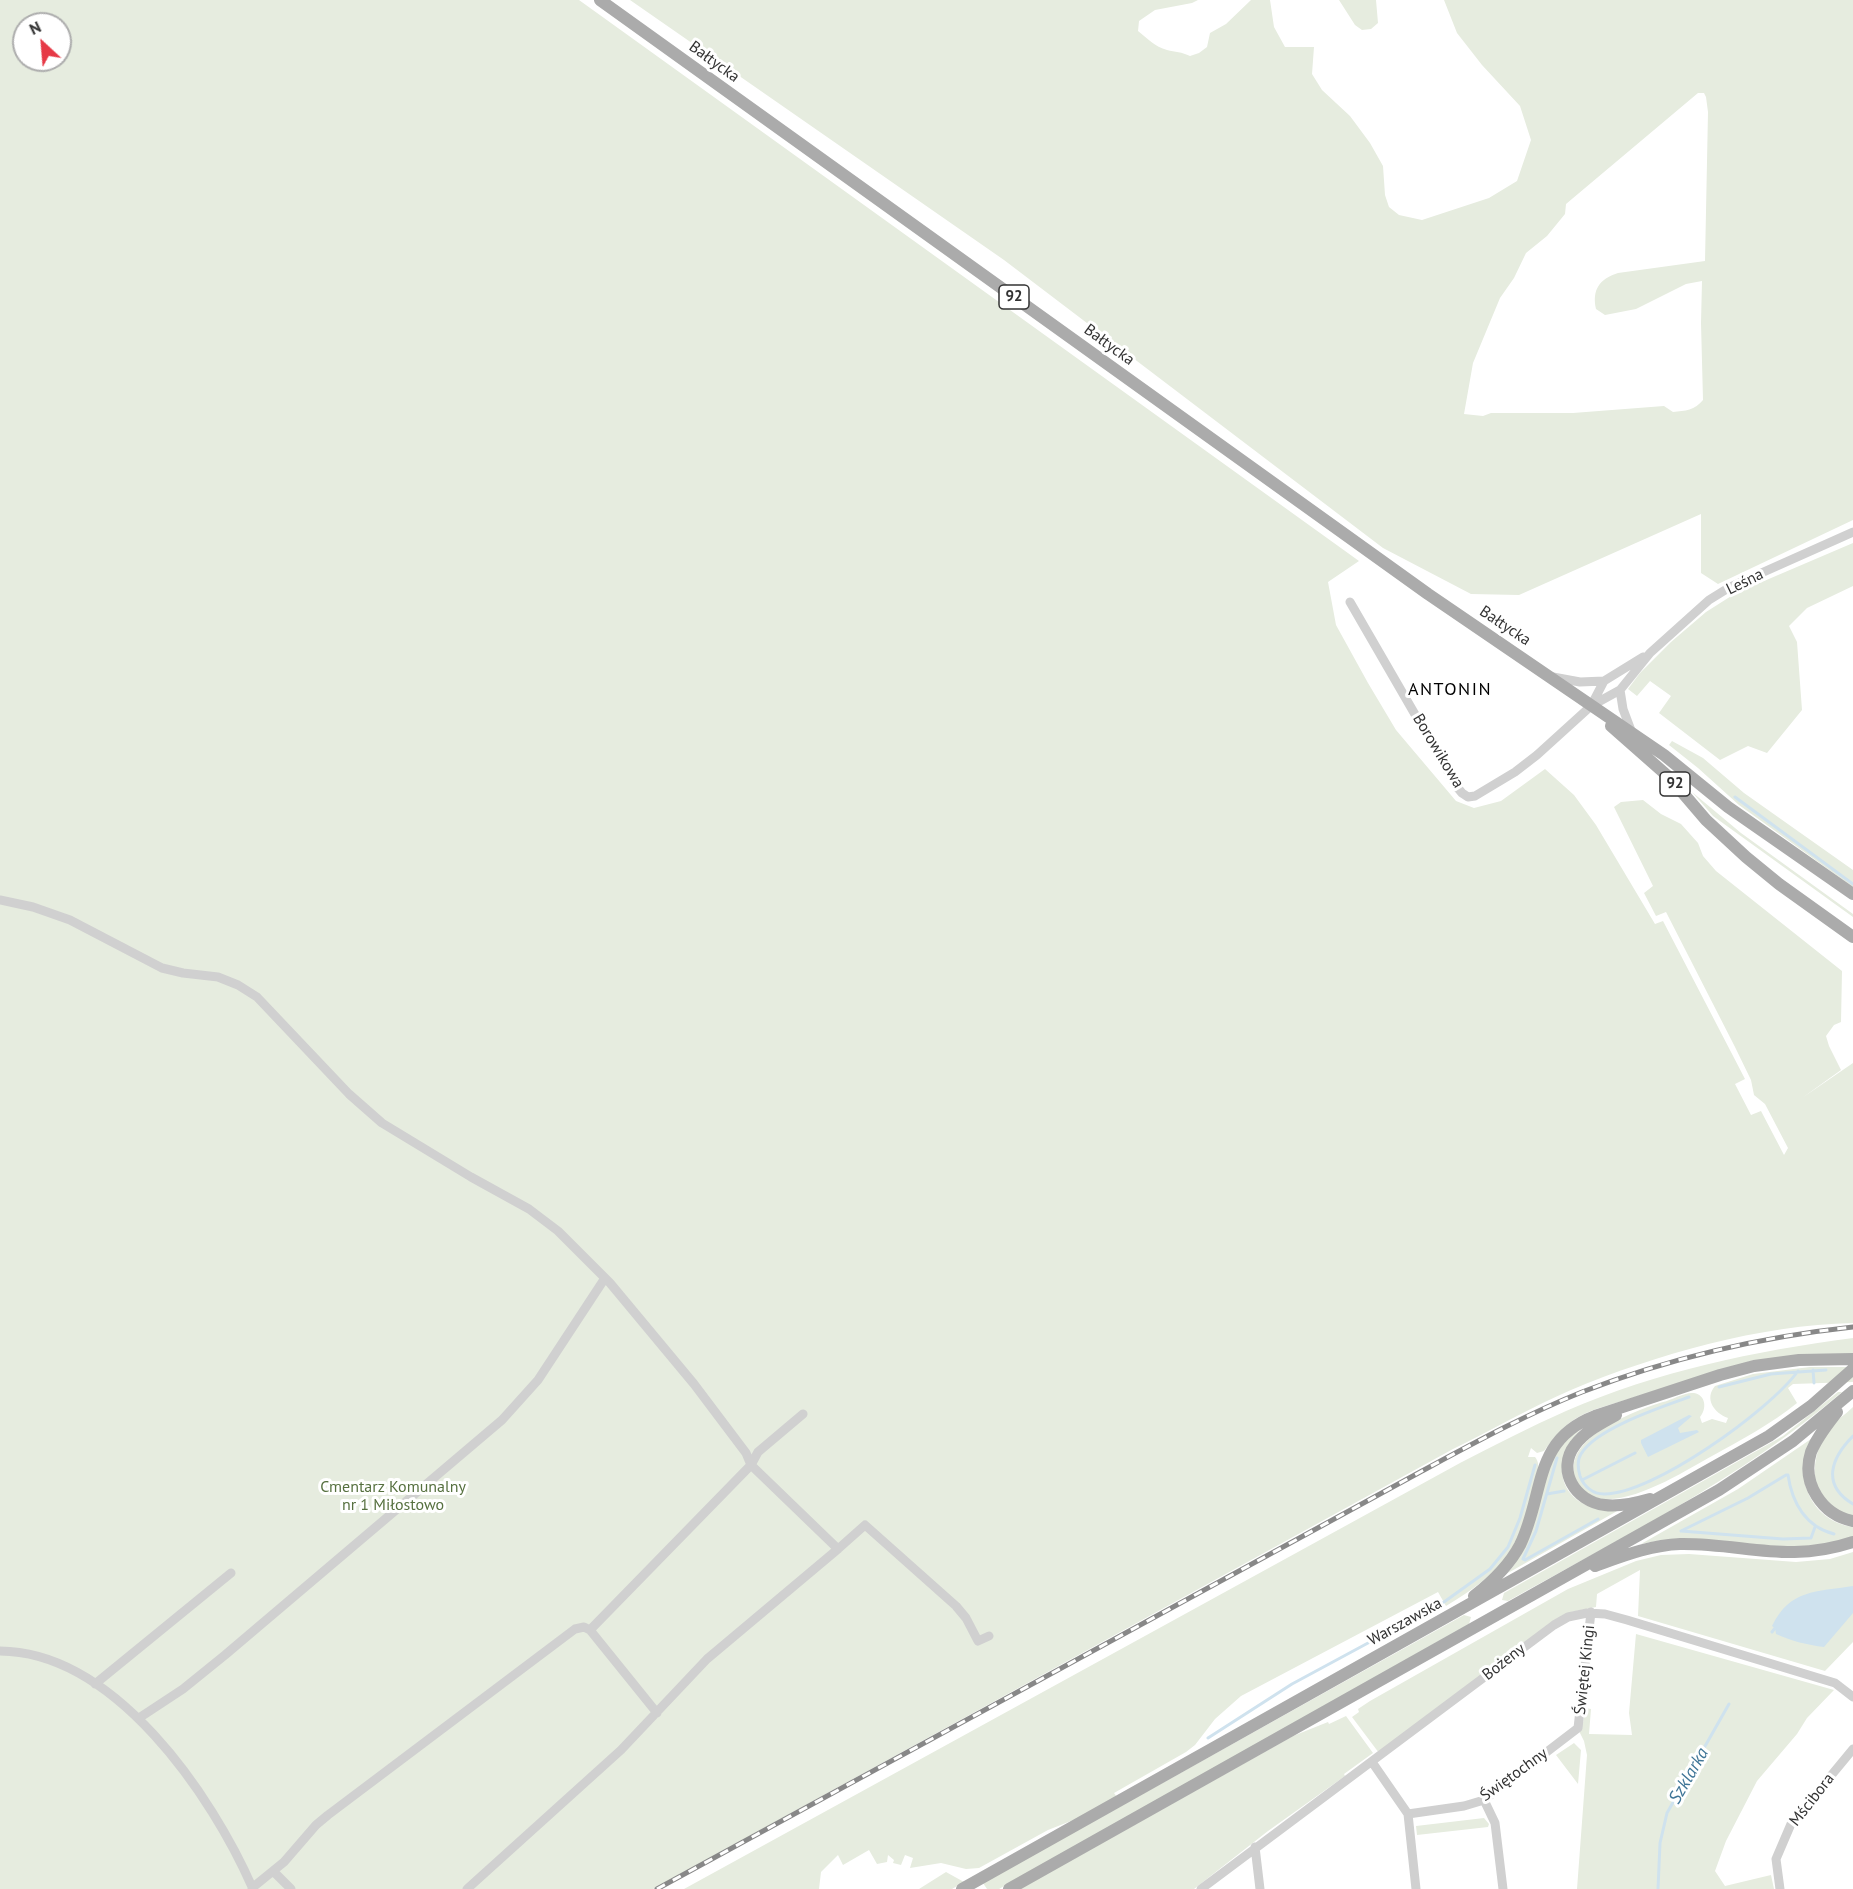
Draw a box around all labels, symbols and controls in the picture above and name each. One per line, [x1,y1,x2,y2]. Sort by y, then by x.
north arrow [12,12,72,72]
text: N [26,16,44,39]
street label: Bałtycka [685,37,743,87]
road number: 92 [999,285,1029,309]
street label: Bałtycka [1080,320,1138,370]
street label: Leśna [1723,565,1767,599]
street label: Bałtycka [1476,602,1534,650]
district label: ANTONIN [1408,679,1492,701]
street label: Borowikowa [1408,710,1468,792]
road number: 92 [1660,772,1690,796]
park label: Cmentarz Komunalny nr 1 Miłostowo [320,1477,466,1515]
street label: Warszawska [1365,1594,1445,1650]
street label: Świętej Kingi [1571,1624,1599,1716]
street label: Bożeny [1479,1639,1529,1685]
street label: Świętochny [1477,1744,1551,1806]
water label: Szklarka [1664,1744,1714,1808]
street label: Mścibora [1786,1770,1838,1830]

